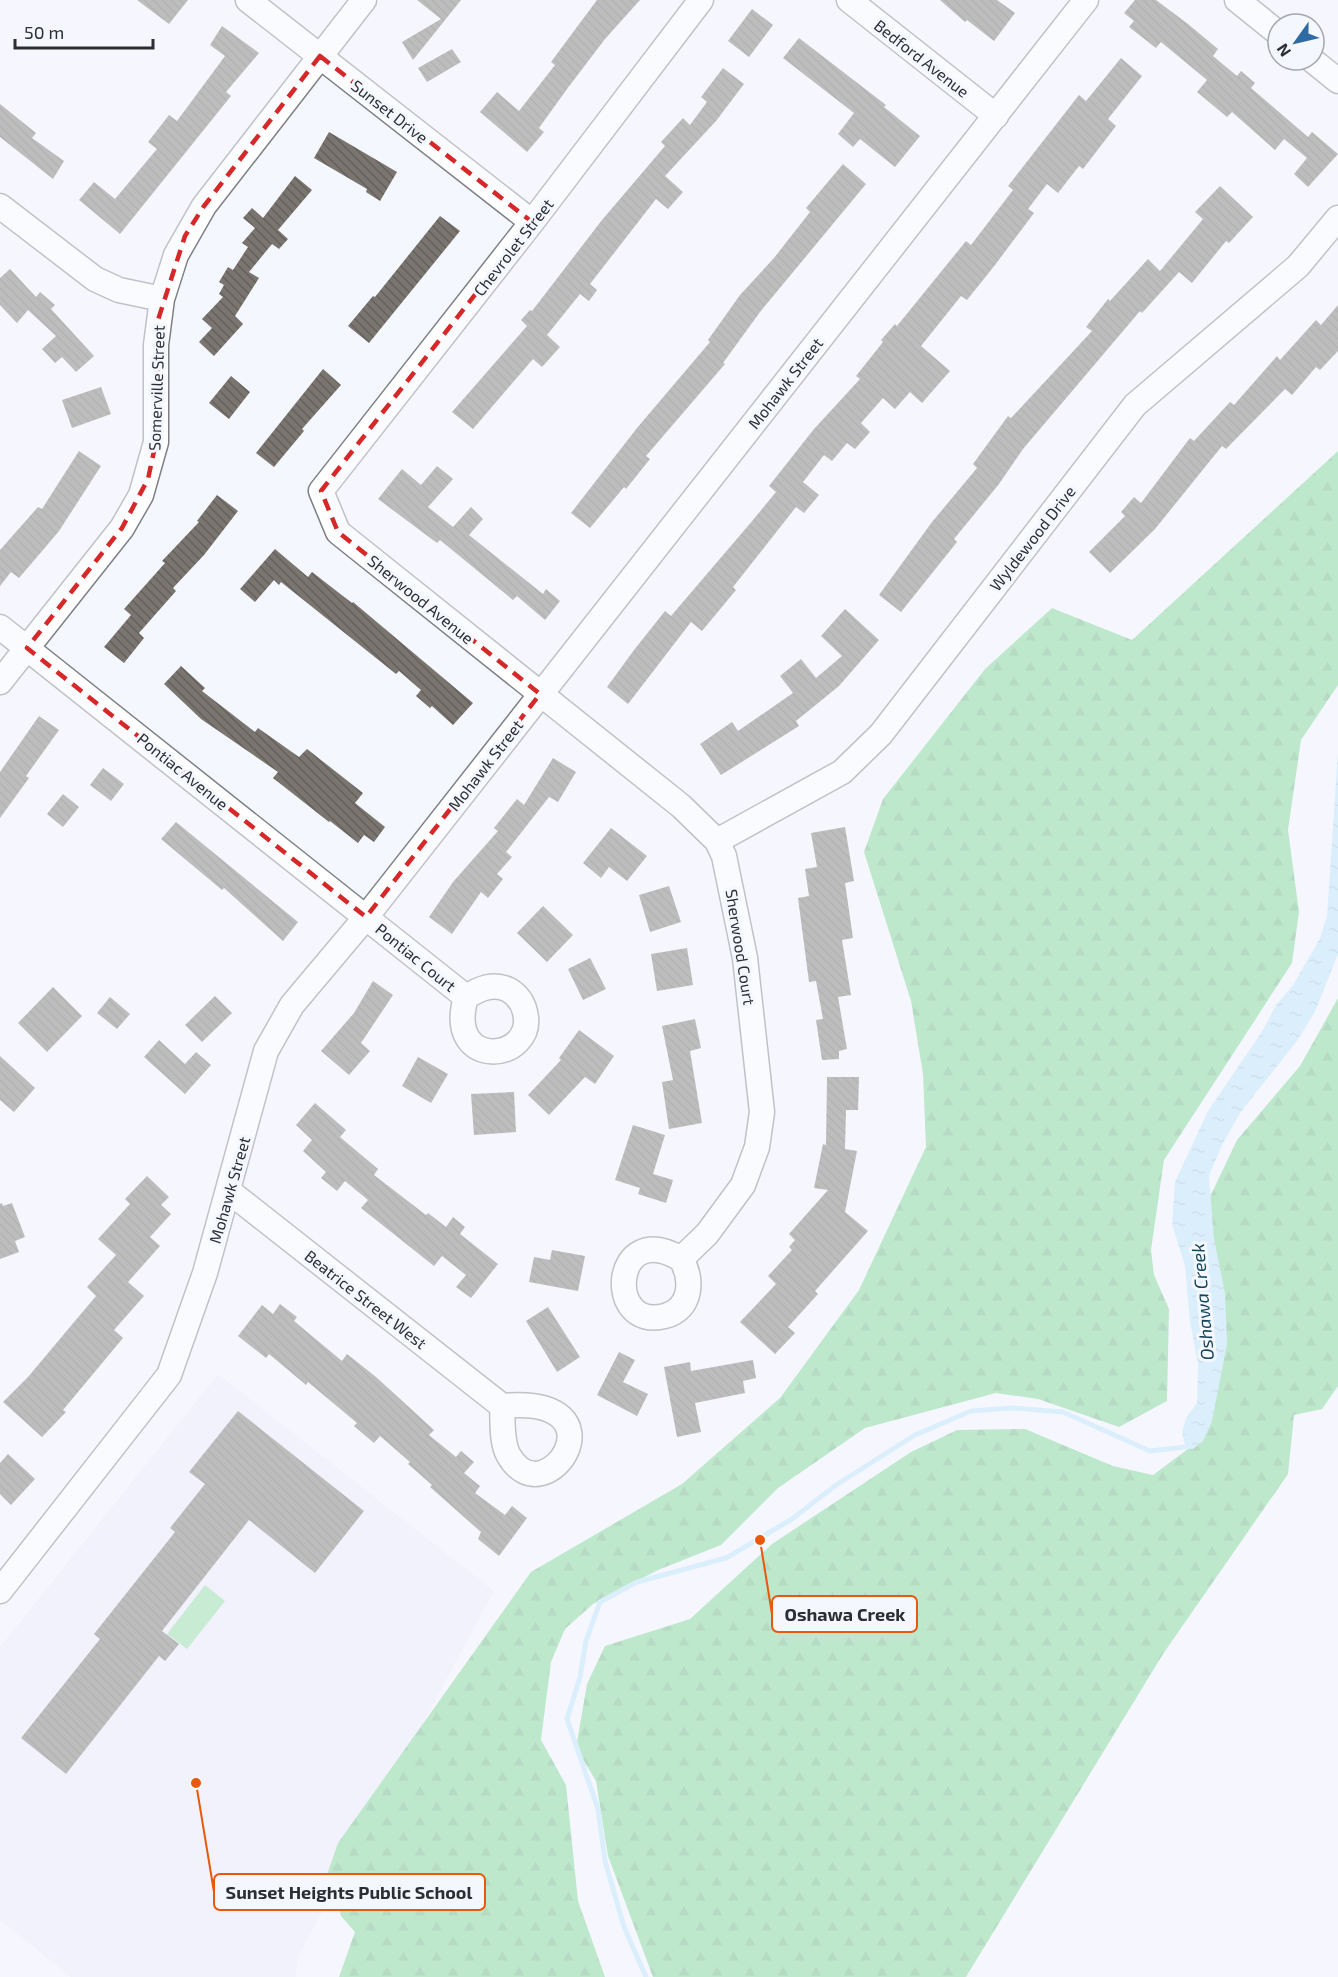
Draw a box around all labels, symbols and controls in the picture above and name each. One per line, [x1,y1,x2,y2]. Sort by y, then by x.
scale bar [15,12,153,50]
north arrow [1266,12,1326,72]
street label: Bedford Avenue [871,15,973,101]
text: 50 m [24,21,64,43]
text: N [1272,41,1294,61]
street label: Sunset Drive [348,75,432,147]
street label: Chevrolet Street [469,195,557,299]
street label: Somerville Street [144,325,168,451]
street label: Mohawk Street [744,334,826,432]
street label: Wyldewood Drive [985,482,1079,594]
street label: Sherwood Avenue [364,551,478,647]
street label: Mohawk Street [444,716,526,814]
street label: Pontiac Avenue [134,729,232,813]
street label: Sherwood Court [722,888,760,1006]
street label: Pontiac Court [372,919,460,995]
street label: Mohawk Street [205,1134,253,1246]
water label: Oshawa Creek [1186,1243,1218,1361]
street label: Beatrice Street West [301,1246,431,1352]
callout: Oshawa Creek [772,1596,917,1632]
text: Oshawa Creek [785,1603,905,1625]
callout: Sunset Heights Public School [214,1874,485,1910]
text: Sunset Heights Public School [226,1881,472,1903]

